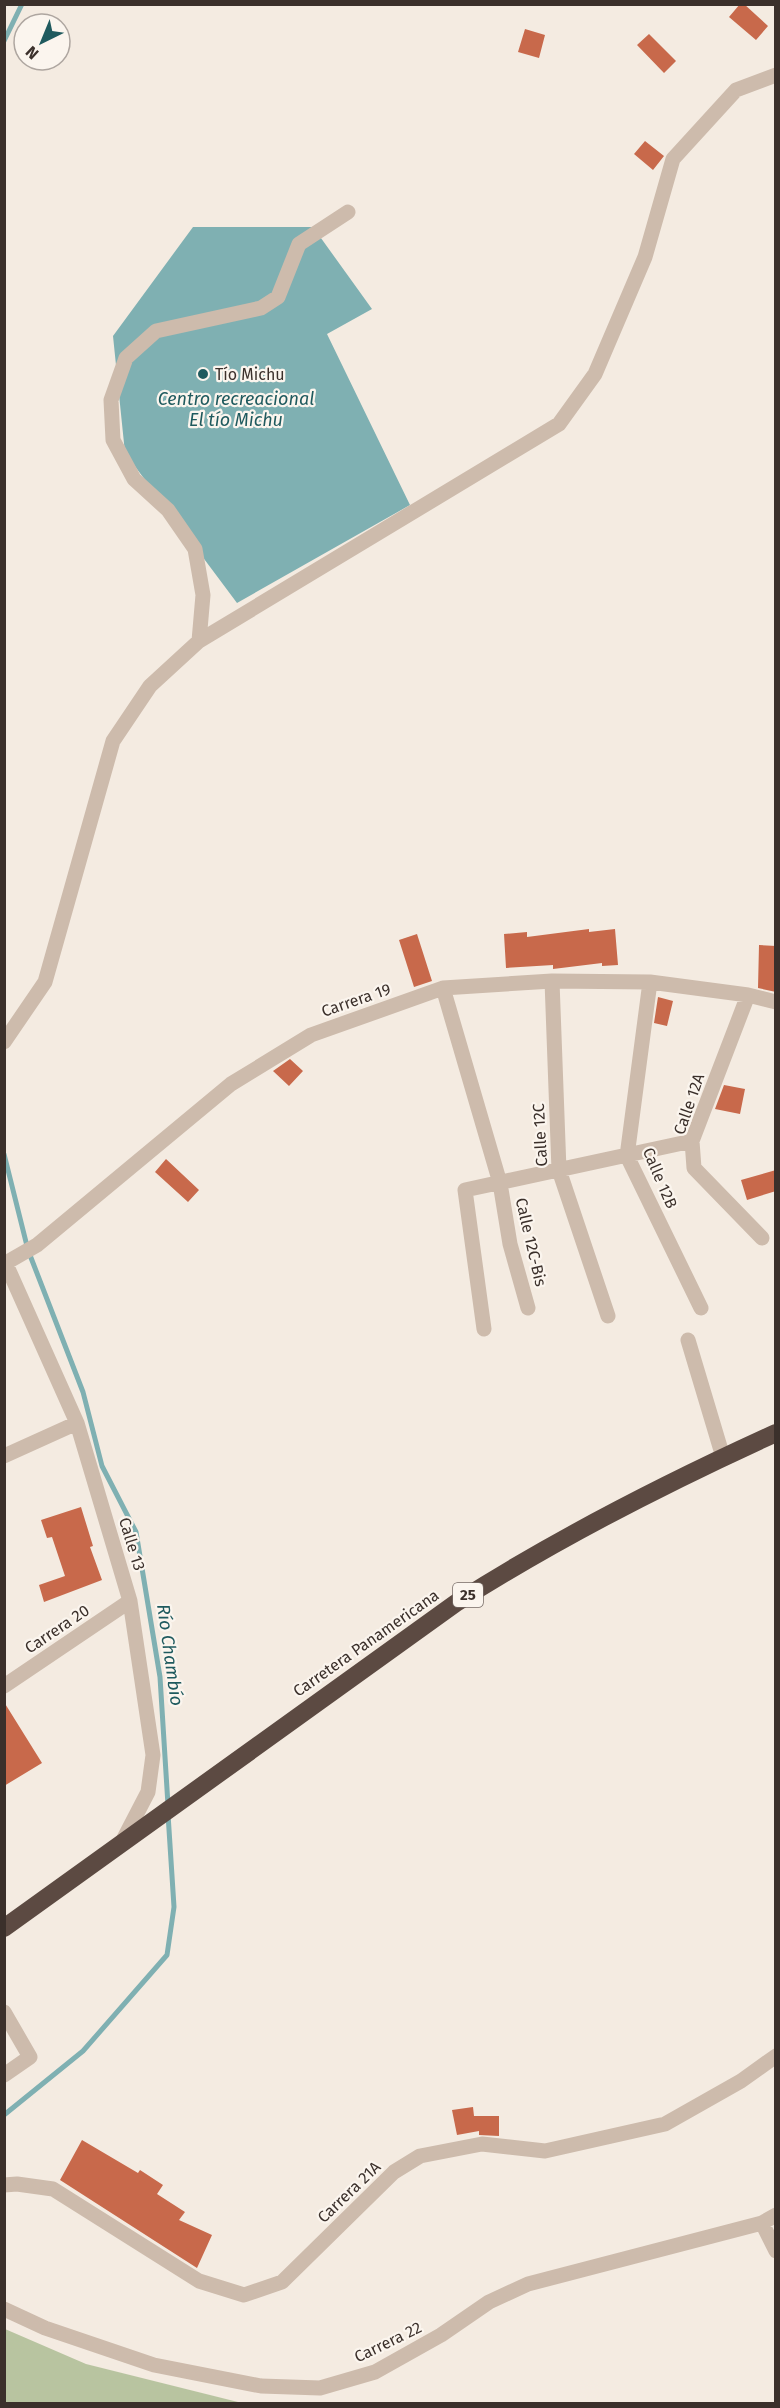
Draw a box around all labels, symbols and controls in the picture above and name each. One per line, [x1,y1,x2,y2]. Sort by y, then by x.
north arrow [12,12,72,72]
text: N [22,42,42,63]
place label: Tío Michu [215,365,285,384]
marker: Tío Michu [196,367,210,381]
water label: Centro recreacional El tío Michu [158,388,314,431]
street label: Carrera 19 [319,979,393,1021]
street label: Calle 12A [670,1070,709,1137]
street label: Calle 12C [529,1103,551,1167]
street label: Calle 12B [639,1145,681,1211]
street label: Calle 12C-Bis [512,1196,550,1288]
street label: Calle 13 [115,1515,149,1573]
road number: 25 [453,1583,483,1607]
street label: Carretera Panamericana [289,1585,443,1701]
street label: Carrera 20 [21,1601,93,1657]
water label: Río Chambío [152,1603,188,1707]
street label: Carrera 21A [314,2157,385,2227]
street label: Carrera 22 [351,2318,425,2366]

